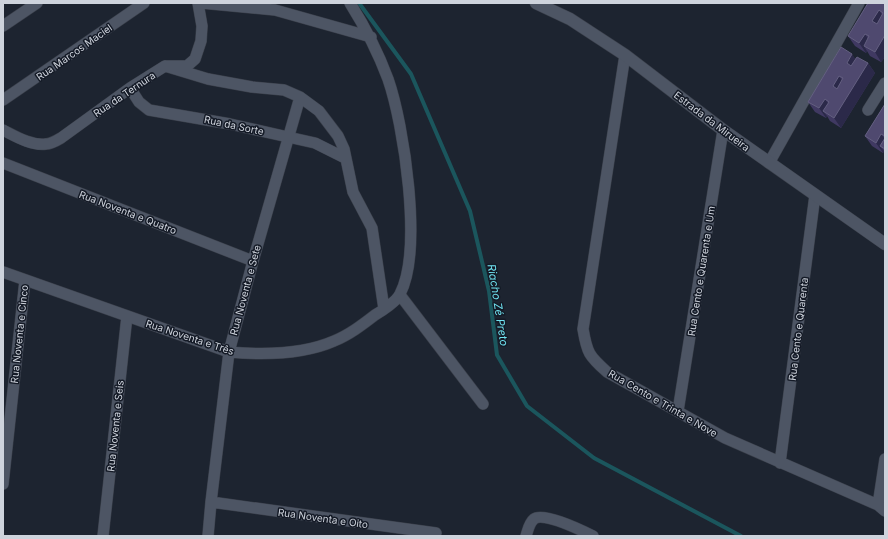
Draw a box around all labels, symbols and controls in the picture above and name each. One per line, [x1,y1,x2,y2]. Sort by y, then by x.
street label: Rua Marcos Maciel [34,21,114,83]
street label: Rua da Ternura [91,69,157,119]
street label: Estrada da Mirueira [672,89,752,153]
street label: Rua da Sorte [203,113,265,137]
street label: Rua Noventa e Quatro [77,188,179,236]
street label: Rua Cento e Quarenta e Um [685,205,717,337]
street label: Rua Noventa e Sete [227,243,263,336]
water label: Riacho Zé Preto [485,263,511,347]
street label: Rua Cento e Quarenta [786,277,810,381]
street label: Rua Noventa e Cinco [8,284,30,384]
street label: Rua Noventa e Três [144,317,236,357]
street label: Rua Cento e Trinta e Nove [606,367,720,439]
street label: Rua Noventa e Seis [104,380,126,472]
street label: Rua Noventa e Oito [277,506,369,530]

